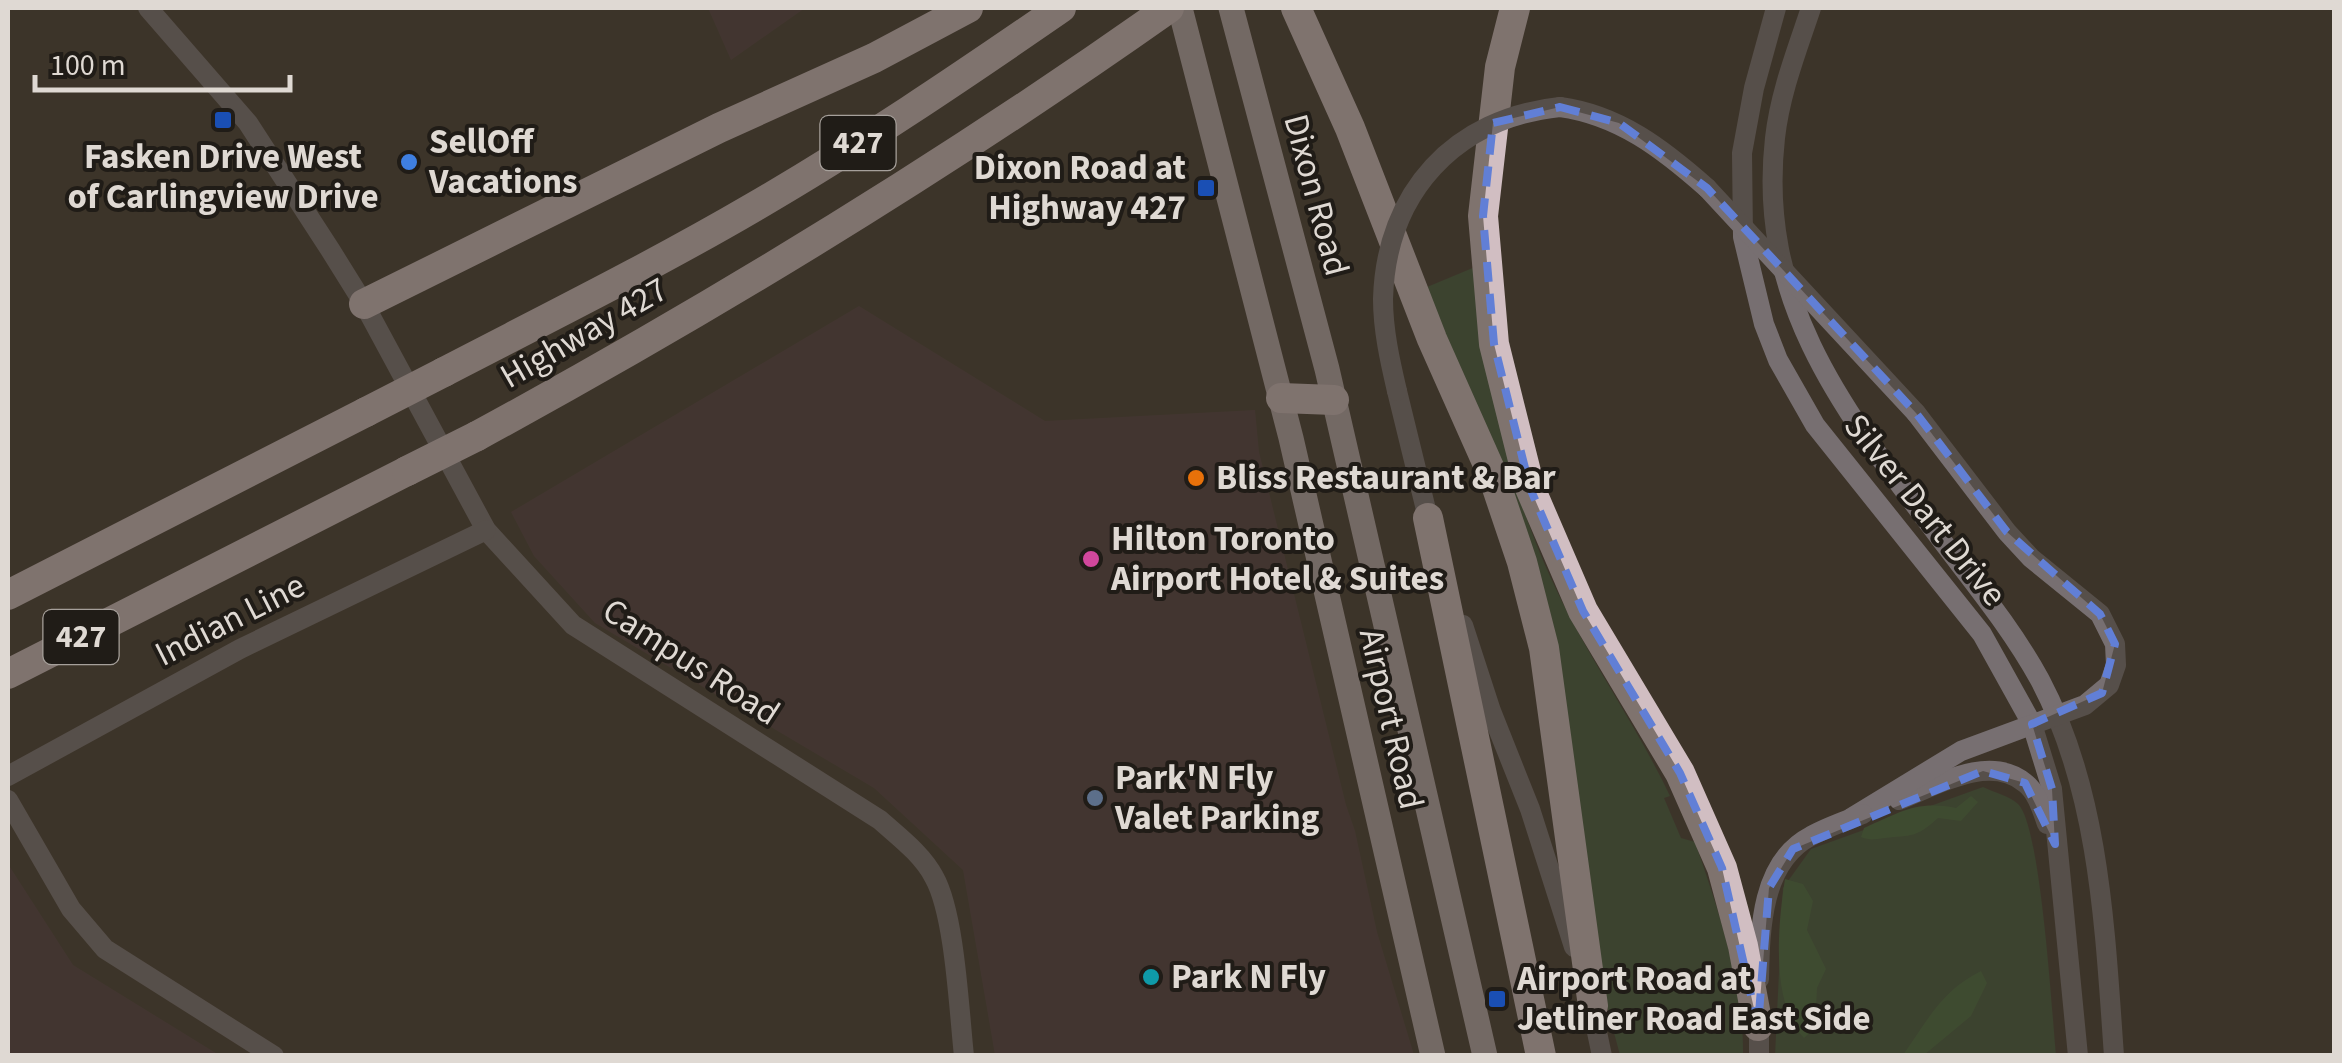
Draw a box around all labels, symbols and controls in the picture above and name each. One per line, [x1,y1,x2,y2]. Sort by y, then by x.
scale bar [35,30,290,92]
text: 100 m [50,44,126,87]
marker: Fasken Drive West of Carlingview Drive [212,109,234,131]
street label: Dixon Road [1270,109,1362,281]
road number: 427 [820,116,896,170]
place label: SellOff Vacations [428,117,578,207]
place label: Fasken Drive West of Carlingview Drive [67,132,379,222]
place label: Dixon Road at Highway 427 [974,143,1186,233]
marker: SellOff Vacations [398,151,420,173]
marker: Dixon Road at Highway 427 [1195,177,1217,199]
street label: Highway 427 [491,265,677,401]
street label: Silver Dart Drive [1832,403,2018,617]
place label: Bliss Restaurant & Bar [1216,453,1556,503]
marker: Bliss Restaurant & Bar [1185,467,1207,489]
place label: Hilton Toronto Airport Hotel & Suites [1110,514,1444,604]
marker: Hilton Toronto Airport Hotel & Suites [1080,548,1102,570]
street label: Indian Line [146,561,314,679]
street label: Campus Road [593,586,789,738]
road number: 427 [44,610,118,664]
street label: Airport Road [1346,624,1436,814]
place label: Park'N Fly Valet Parking [1114,753,1320,843]
marker: Park'N Fly Valet Parking [1084,787,1106,809]
place label: Park N Fly [1171,952,1326,1002]
place label: Airport Road at Jetliner Road East Side [1516,954,1871,1044]
marker: Park N Fly [1140,966,1162,988]
marker: Airport Road at Jetliner Road East Side [1486,988,1508,1010]

